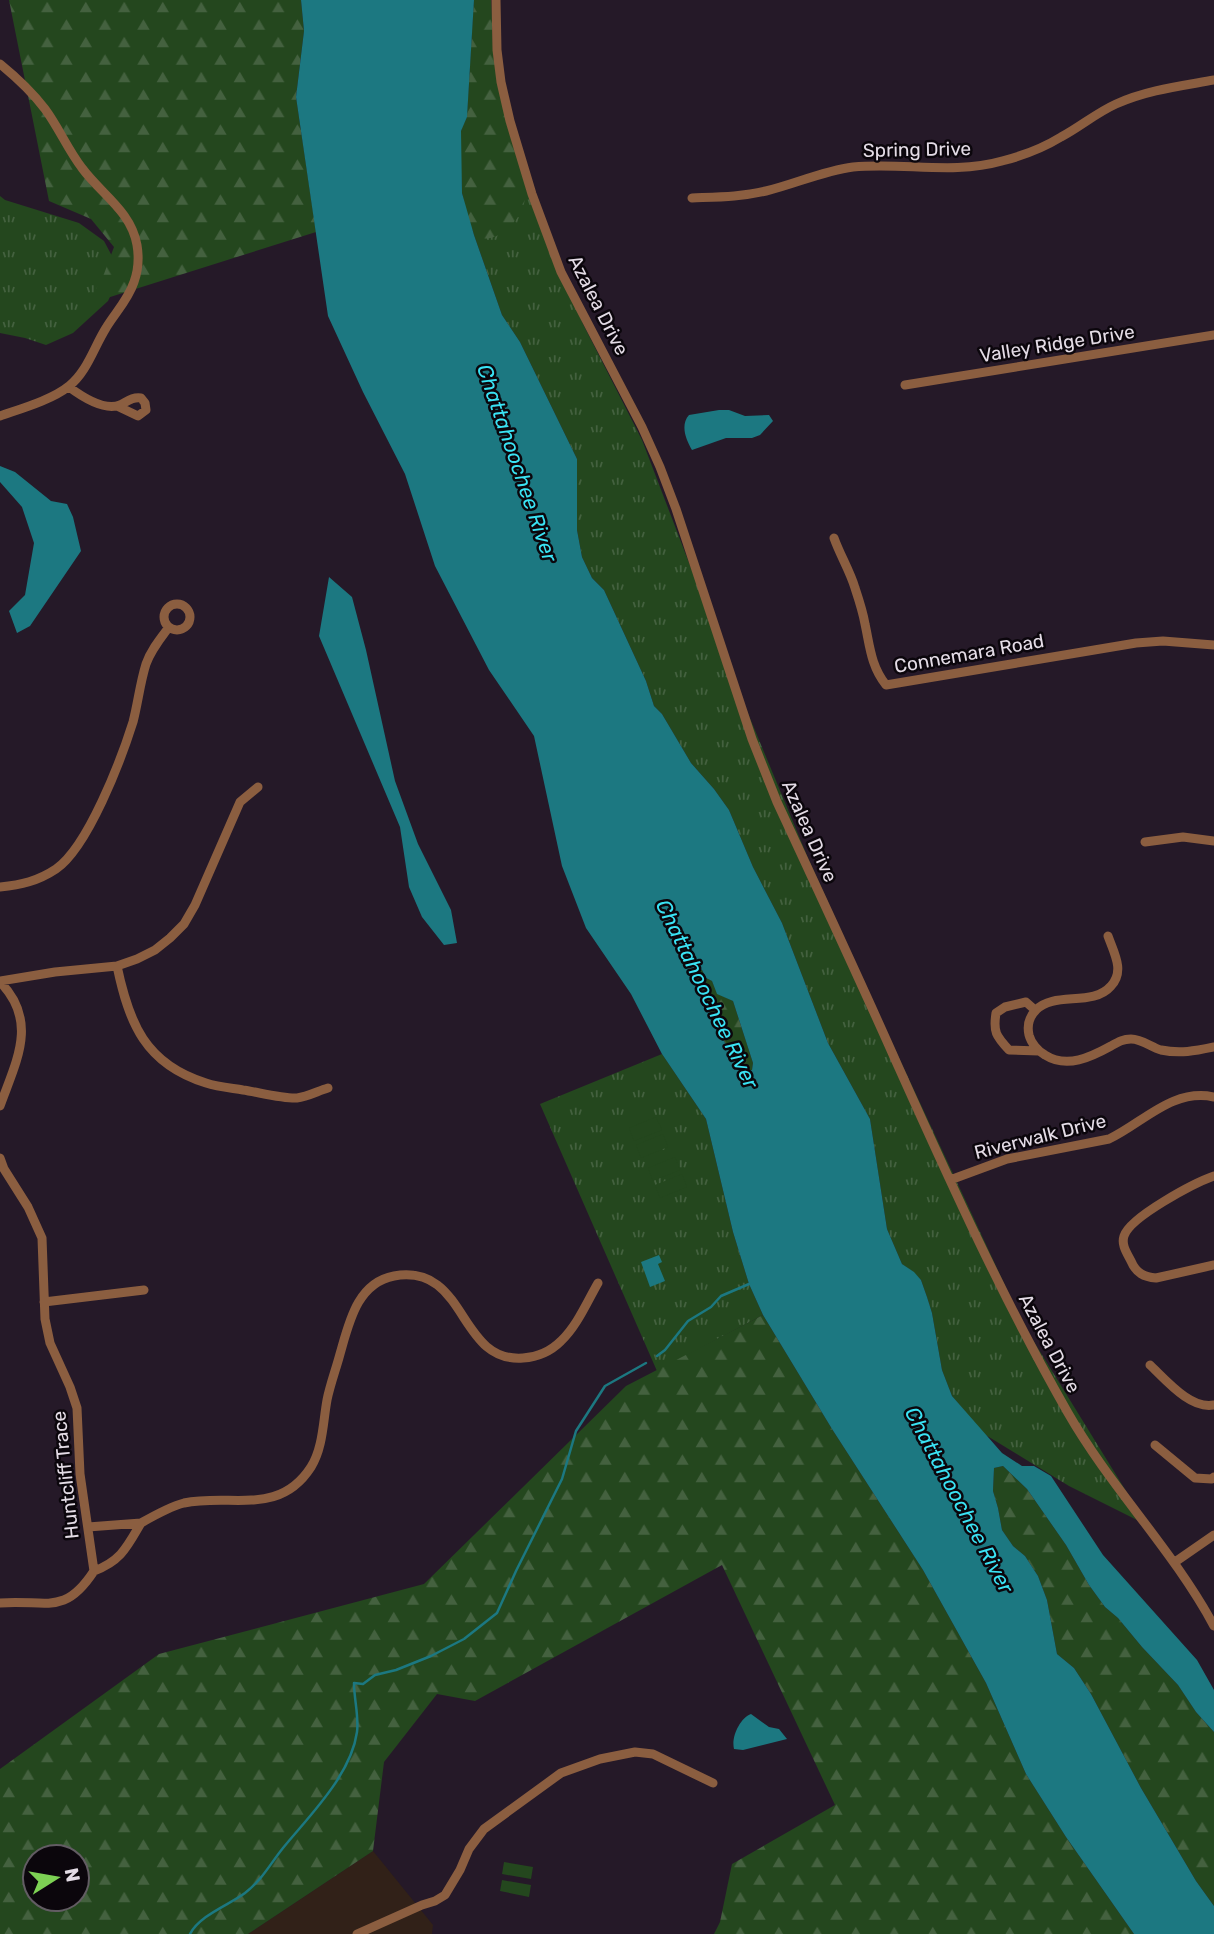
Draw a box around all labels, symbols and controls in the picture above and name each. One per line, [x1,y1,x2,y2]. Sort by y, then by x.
street label: Spring Drive [863,137,971,162]
street label: Azalea Drive [564,251,634,359]
street label: Valley Ridge Drive [978,320,1136,367]
water label: Chattahoochee River [472,361,563,566]
street label: Connemara Road [892,629,1046,678]
street label: Azalea Drive [777,777,842,886]
water label: Chattahoochee River [651,895,765,1093]
street label: Riverwalk Drive [972,1109,1108,1164]
street label: Azalea Drive [1014,1290,1085,1397]
water label: Chattahoochee River [900,1402,1020,1598]
street label: Huntcliff Trace [47,1410,84,1540]
north arrow [21,1843,91,1913]
text: N [60,1866,85,1884]

